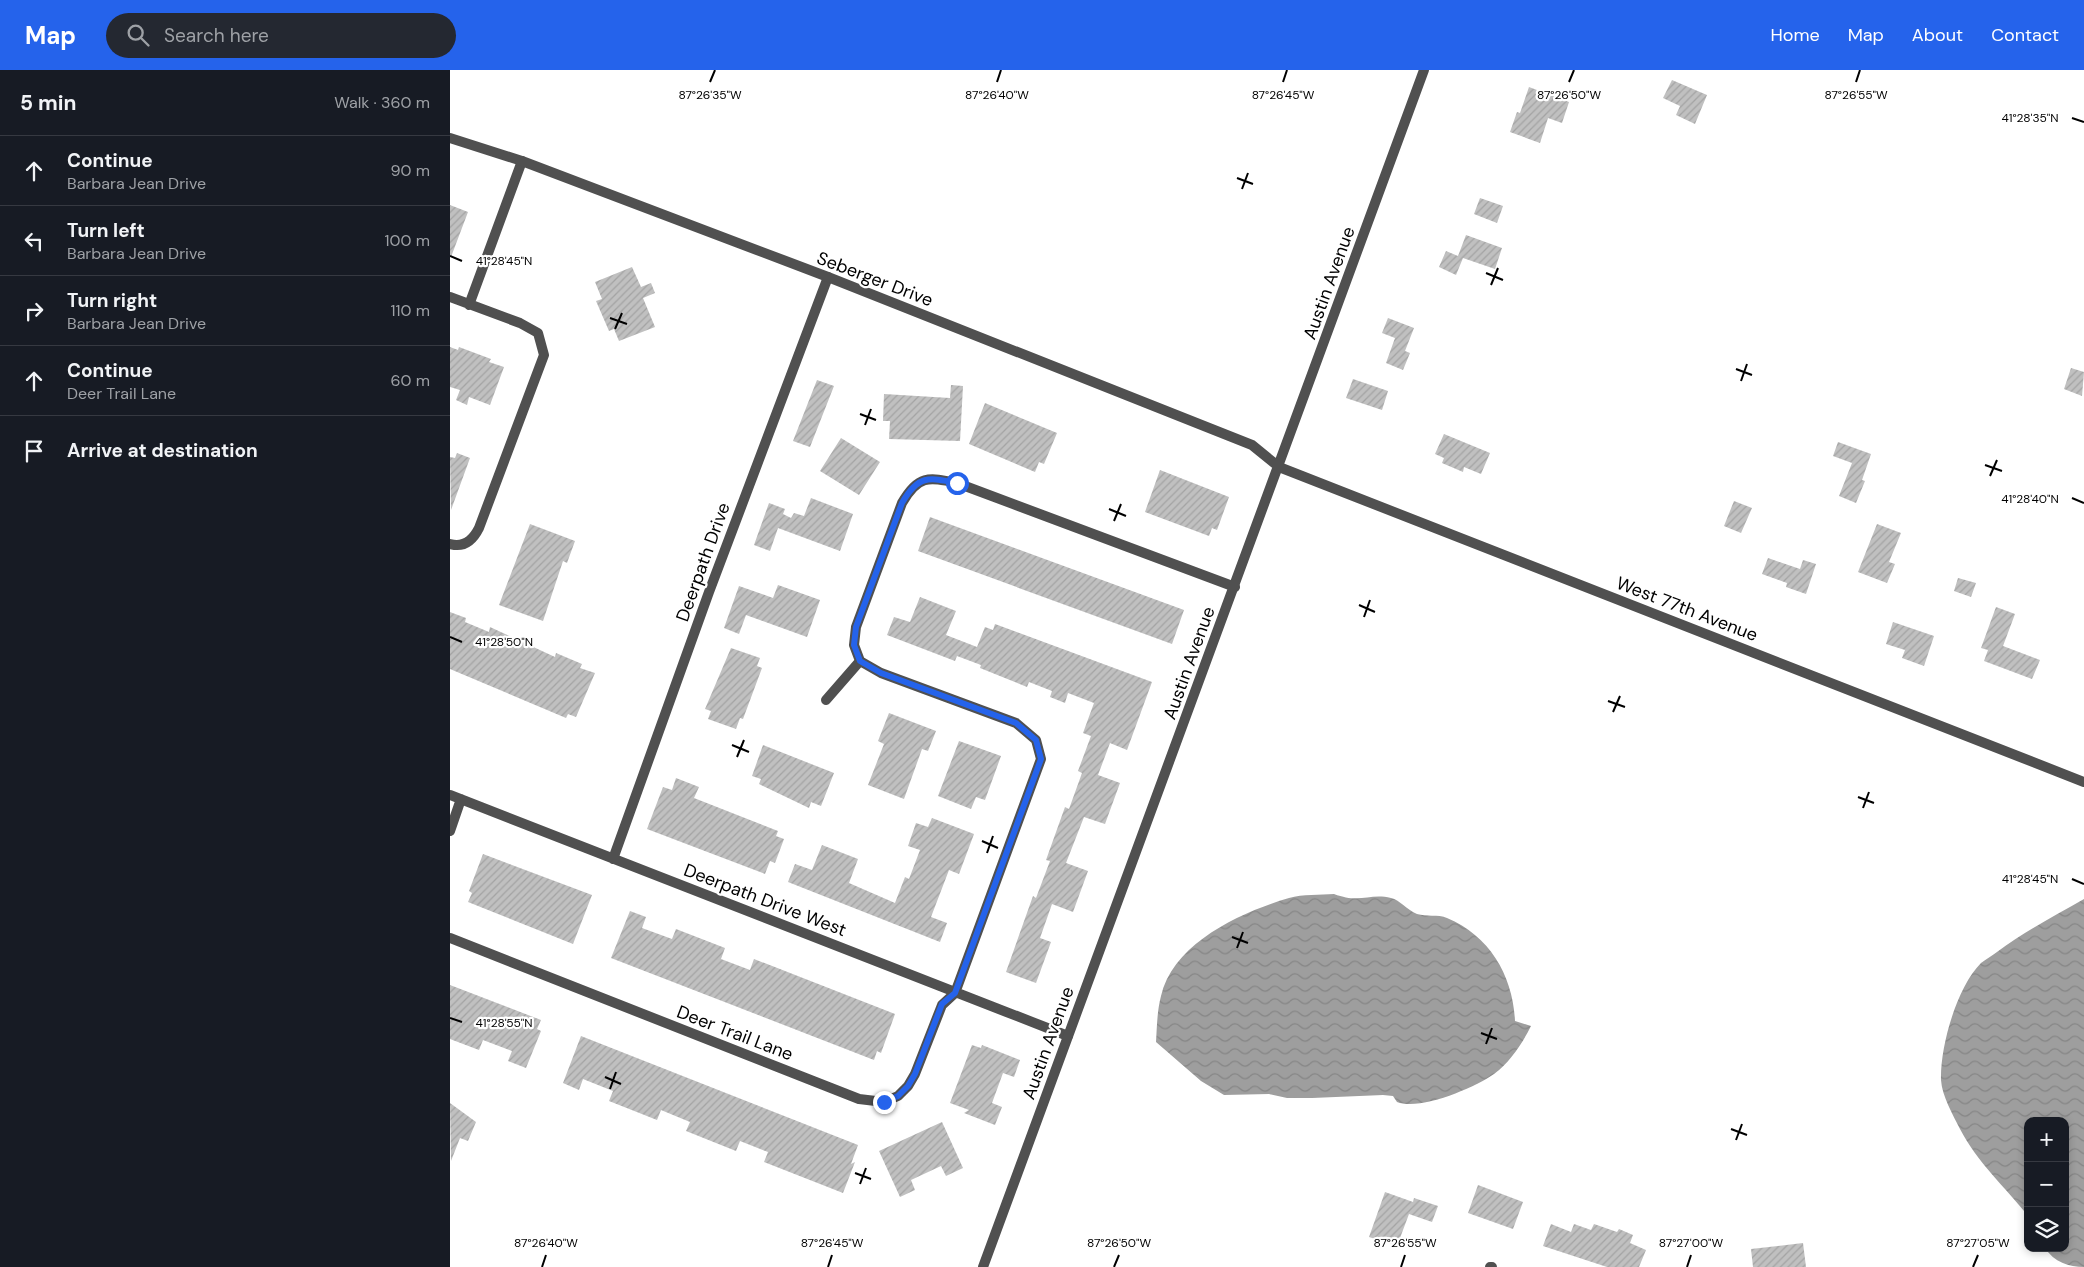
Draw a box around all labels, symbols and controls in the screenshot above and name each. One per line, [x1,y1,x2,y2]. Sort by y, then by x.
search box [106,13,456,58]
text: Map [25,20,76,51]
icon: search [124,21,152,49]
text: Search here [164,23,269,48]
text: Home [1770,23,1820,47]
text: Map [1848,23,1884,47]
text: About [1912,23,1963,47]
text: Contact [1991,23,2059,47]
text: 87°26'35"W [678,87,742,103]
text: 87°26'40"W [965,87,1029,103]
text: 87°26'45"W [1252,87,1315,103]
text: 87°26'50"W [1537,87,1601,103]
text: 87°26'55"W [1824,87,1888,103]
text: 5 min [20,89,76,117]
text: Walk · 360 m [334,92,430,113]
text: 41°28'35"N [2001,110,2059,126]
text: Continue [67,148,153,173]
icon: ahead [20,157,48,185]
text: 90 m [390,160,430,181]
text: Barbara Jean Drive [67,173,206,194]
text: Turn left [67,218,145,243]
street label: Austin Avenue [1297,223,1361,343]
icon: left [20,227,48,255]
text: 100 m [385,230,430,251]
text: Barbara Jean Drive [67,243,206,264]
street label: Seberger Drive [813,246,937,312]
text: 41°28'45"N [476,253,532,269]
text: Turn right [67,288,157,313]
icon: right [20,297,48,325]
text: 110 m [391,300,430,321]
text: Barbara Jean Drive [67,313,206,334]
text: Continue [67,358,153,383]
icon: ahead [20,367,48,395]
text: 60 m [390,370,430,391]
text: Deer Trail Lane [67,383,176,404]
icon: arrive [20,437,48,465]
text: Arrive at destination [67,438,258,463]
route start [946,472,969,495]
text: 41°28'40"N [2001,491,2059,507]
street label: Deerpath Drive [670,499,736,625]
street label: West 77th Avenue [1613,571,1761,647]
street label: Austin Avenue [1157,603,1221,723]
text: 41°28'50"N [475,634,533,650]
street label: Deerpath Drive West [680,858,850,942]
text: 41°28'45"N [2002,871,2058,887]
street label: Austin Avenue [1016,983,1080,1103]
street label: Deer Trail Lane [673,1000,797,1066]
text: 41°28'55"N [476,1015,532,1031]
route end [873,1091,896,1114]
map controls [2024,1117,2069,1252]
button: + [2024,1117,2069,1162]
button: − [2024,1162,2069,1207]
button: layers [2024,1207,2069,1252]
text: 87°26'40"W [514,1235,578,1251]
text: 87°26'45"W [801,1235,864,1251]
text: 87°26'50"W [1087,1235,1151,1251]
text: 87°26'55"W [1373,1235,1437,1251]
text: 87°27'00"W [1659,1235,1724,1251]
text: 87°27'05"W [1946,1235,2010,1251]

